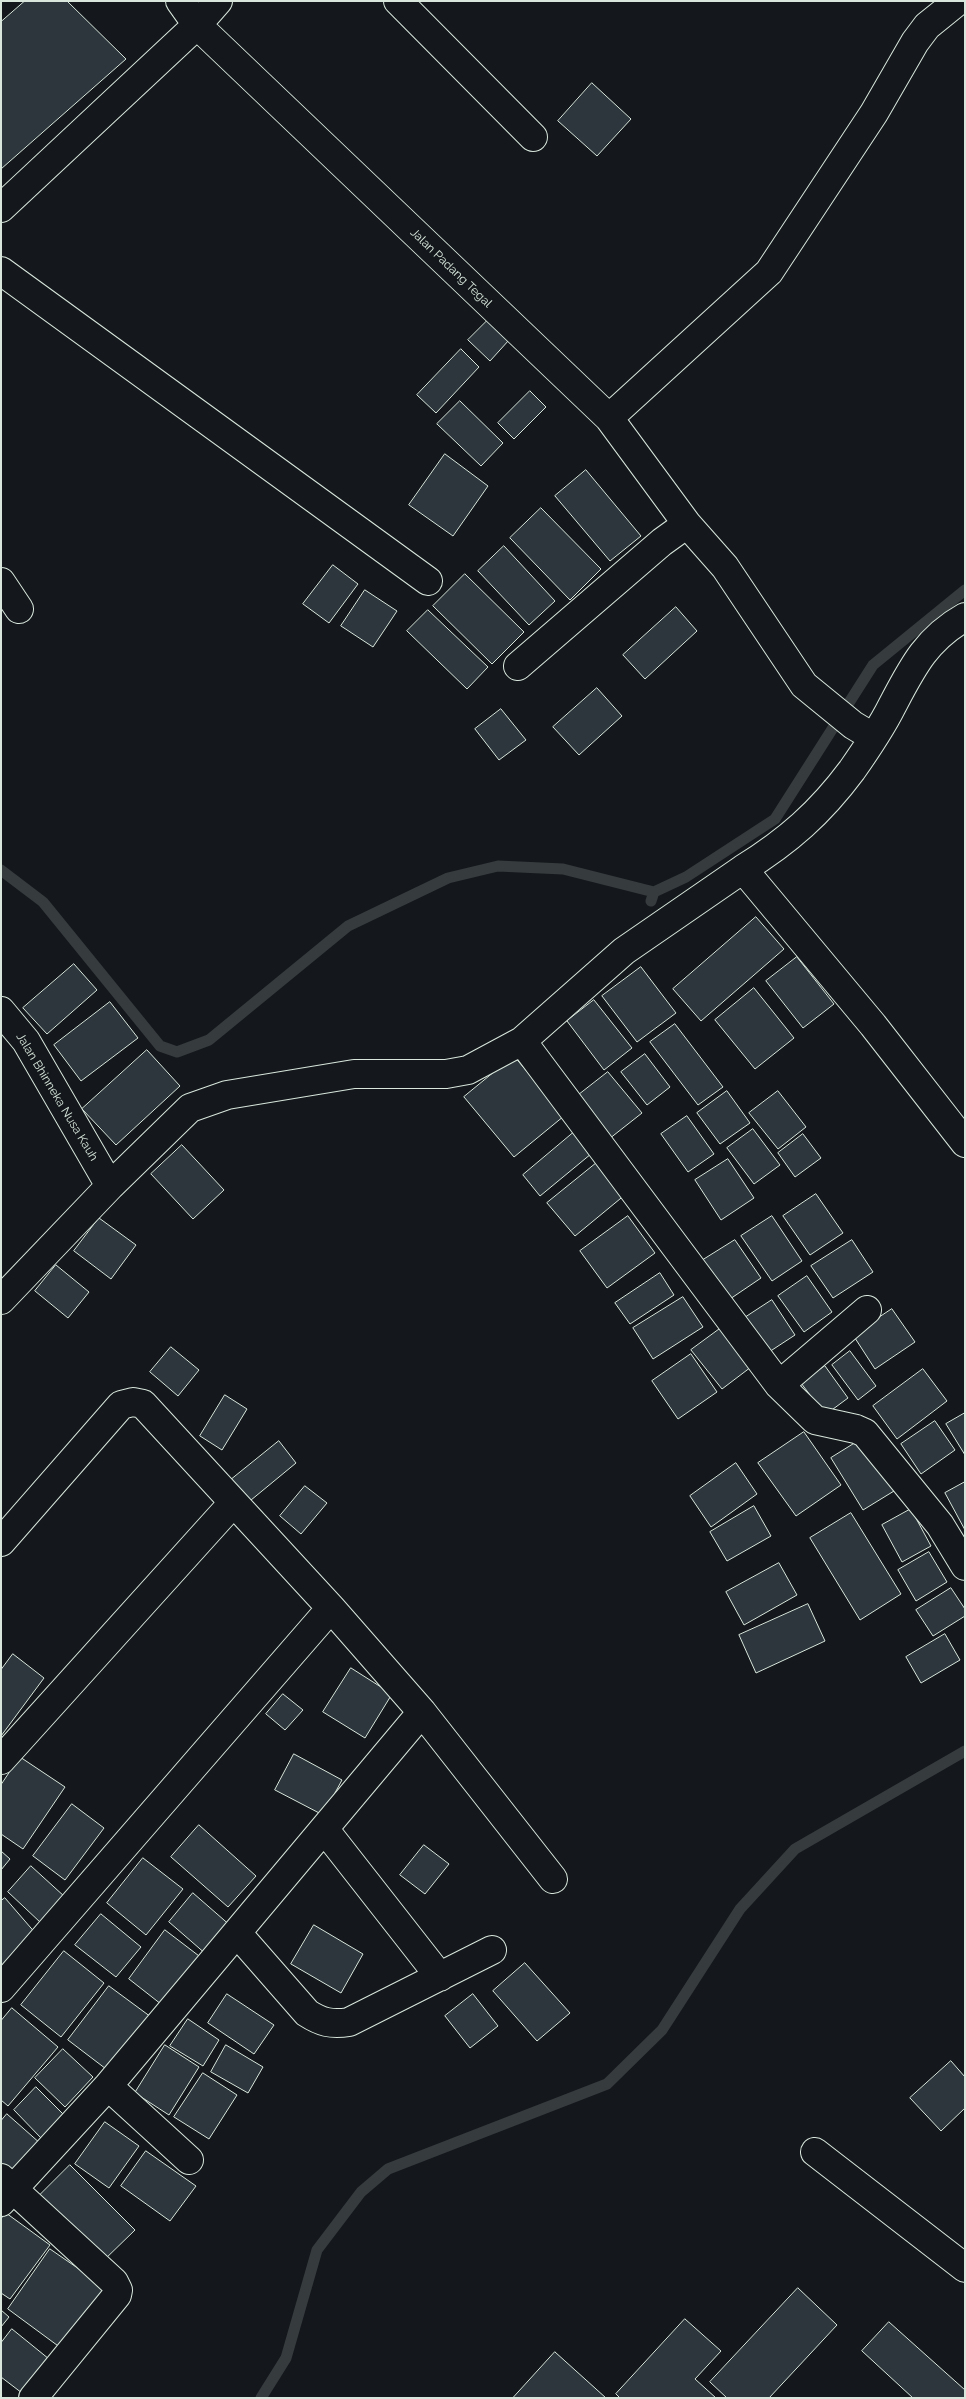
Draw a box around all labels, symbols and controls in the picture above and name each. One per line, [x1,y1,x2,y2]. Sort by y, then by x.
street label: Jalan Padang Tegal [407,225,495,311]
street label: Jalan Bhinneka Nusa Kauh [13,1030,101,1164]

